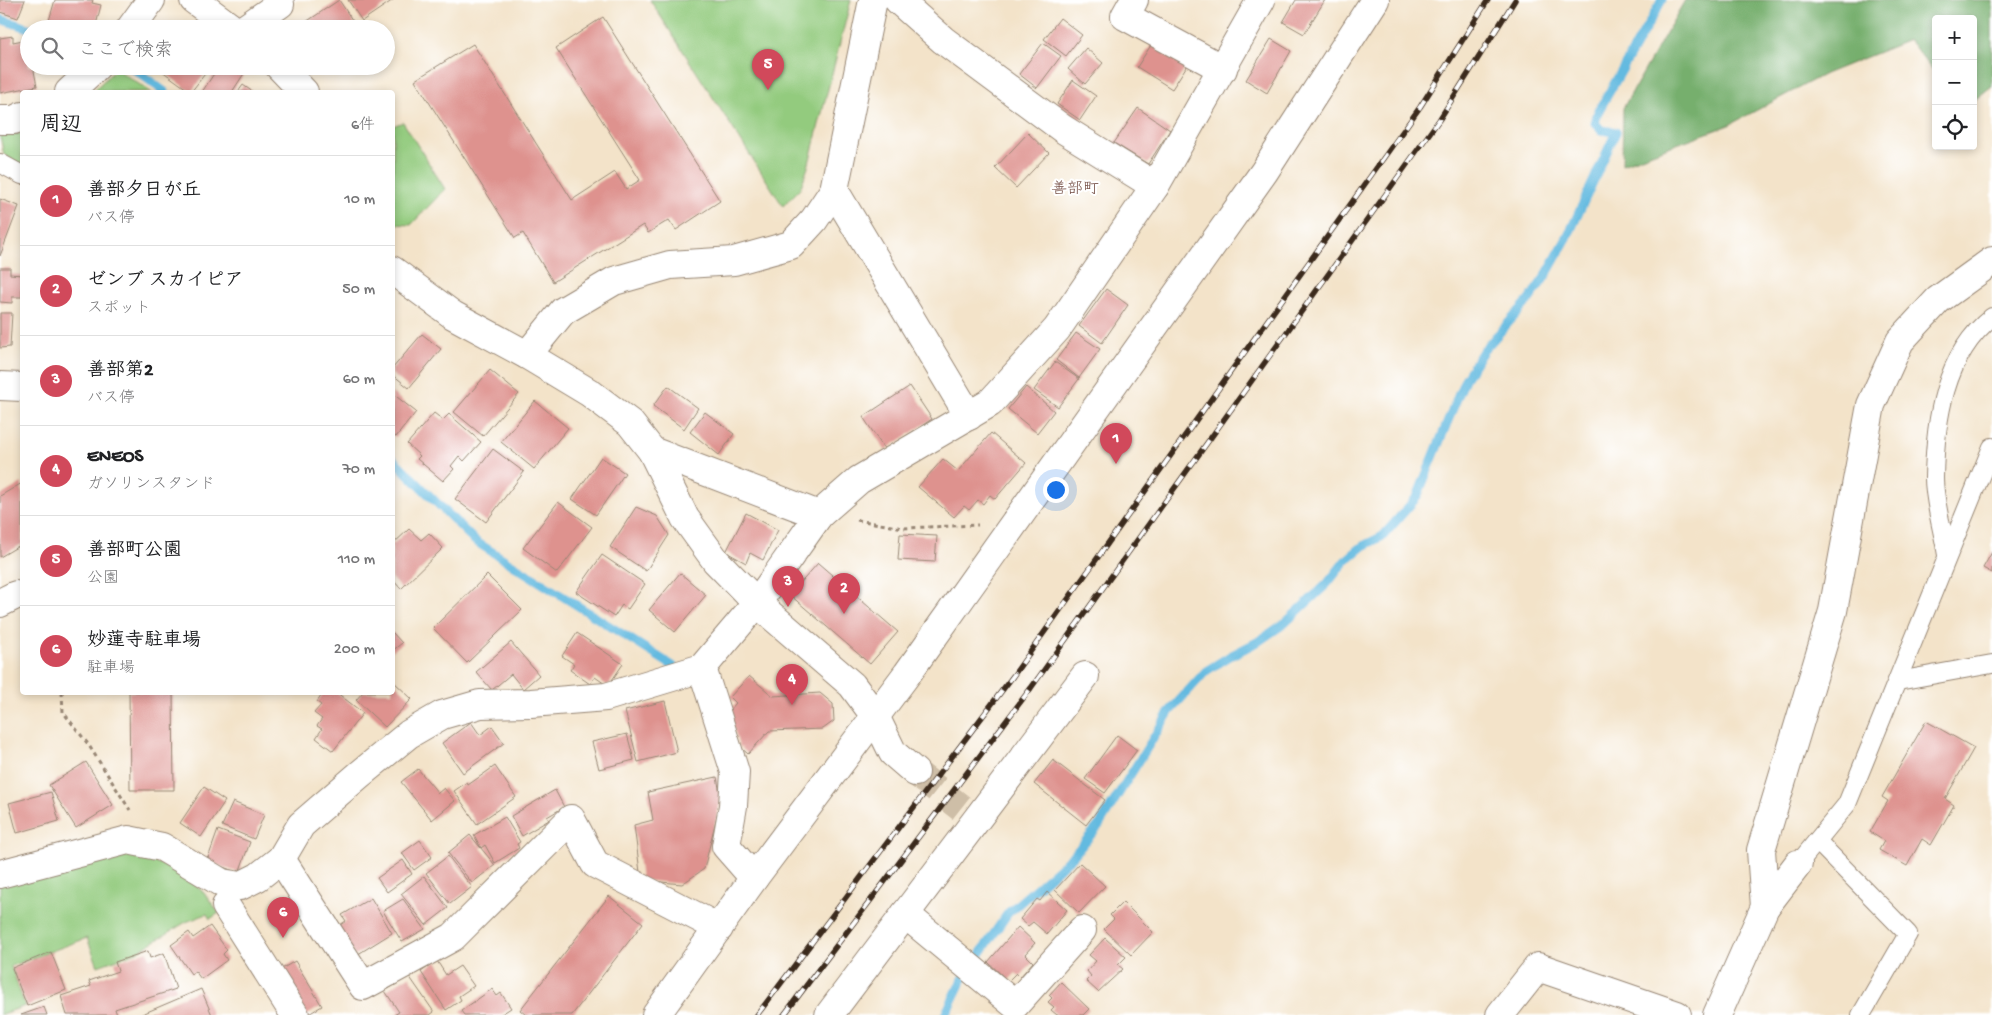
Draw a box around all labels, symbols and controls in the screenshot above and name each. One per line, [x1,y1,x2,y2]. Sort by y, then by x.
map controls [1932,15,1977,150]
button: + [1932,15,1977,60]
search box [20,20,395,75]
icon: search [38,34,66,62]
text: ここで検索 [78,40,173,63]
pin: 5 [752,49,784,90]
button: − [1932,60,1977,105]
button: locate [1932,105,1977,150]
text: 周辺 [40,114,82,139]
text: 6件 [351,117,375,136]
text: 善部夕日が丘 [87,180,201,203]
district label: 善部町 [1051,180,1099,200]
text: 1 [53,191,59,210]
text: 10 m [344,191,375,210]
text: バス停 [87,210,135,229]
text: ゼンブ スカイピア [87,270,244,293]
text: 2 [52,281,60,300]
text: 50 m [342,281,375,300]
text: スポット [87,300,151,319]
text: 善部第2 [87,360,153,383]
text: 3 [52,371,60,390]
text: 60 m [343,371,375,390]
text: バス停 [87,390,135,409]
pin: 1 [1100,423,1132,464]
text: ENEOS [87,446,143,469]
text: 4 [52,461,60,480]
text: 70 m [342,461,375,480]
text: ガソリンスタンド [87,476,215,495]
your location [1043,477,1069,503]
text: 善部町公園 [87,540,182,563]
text: 5 [52,551,60,570]
text: 110 m [338,551,375,570]
pin: 3 [772,566,804,607]
text: 公園 [87,570,119,589]
pin: 2 [828,573,860,614]
text: 妙蓮寺駐車場 [87,630,201,653]
text: 6 [52,641,60,660]
text: 200 m [334,641,375,660]
text: 駐車場 [87,660,135,679]
pin: 4 [776,664,808,705]
pin: 6 [267,897,299,938]

